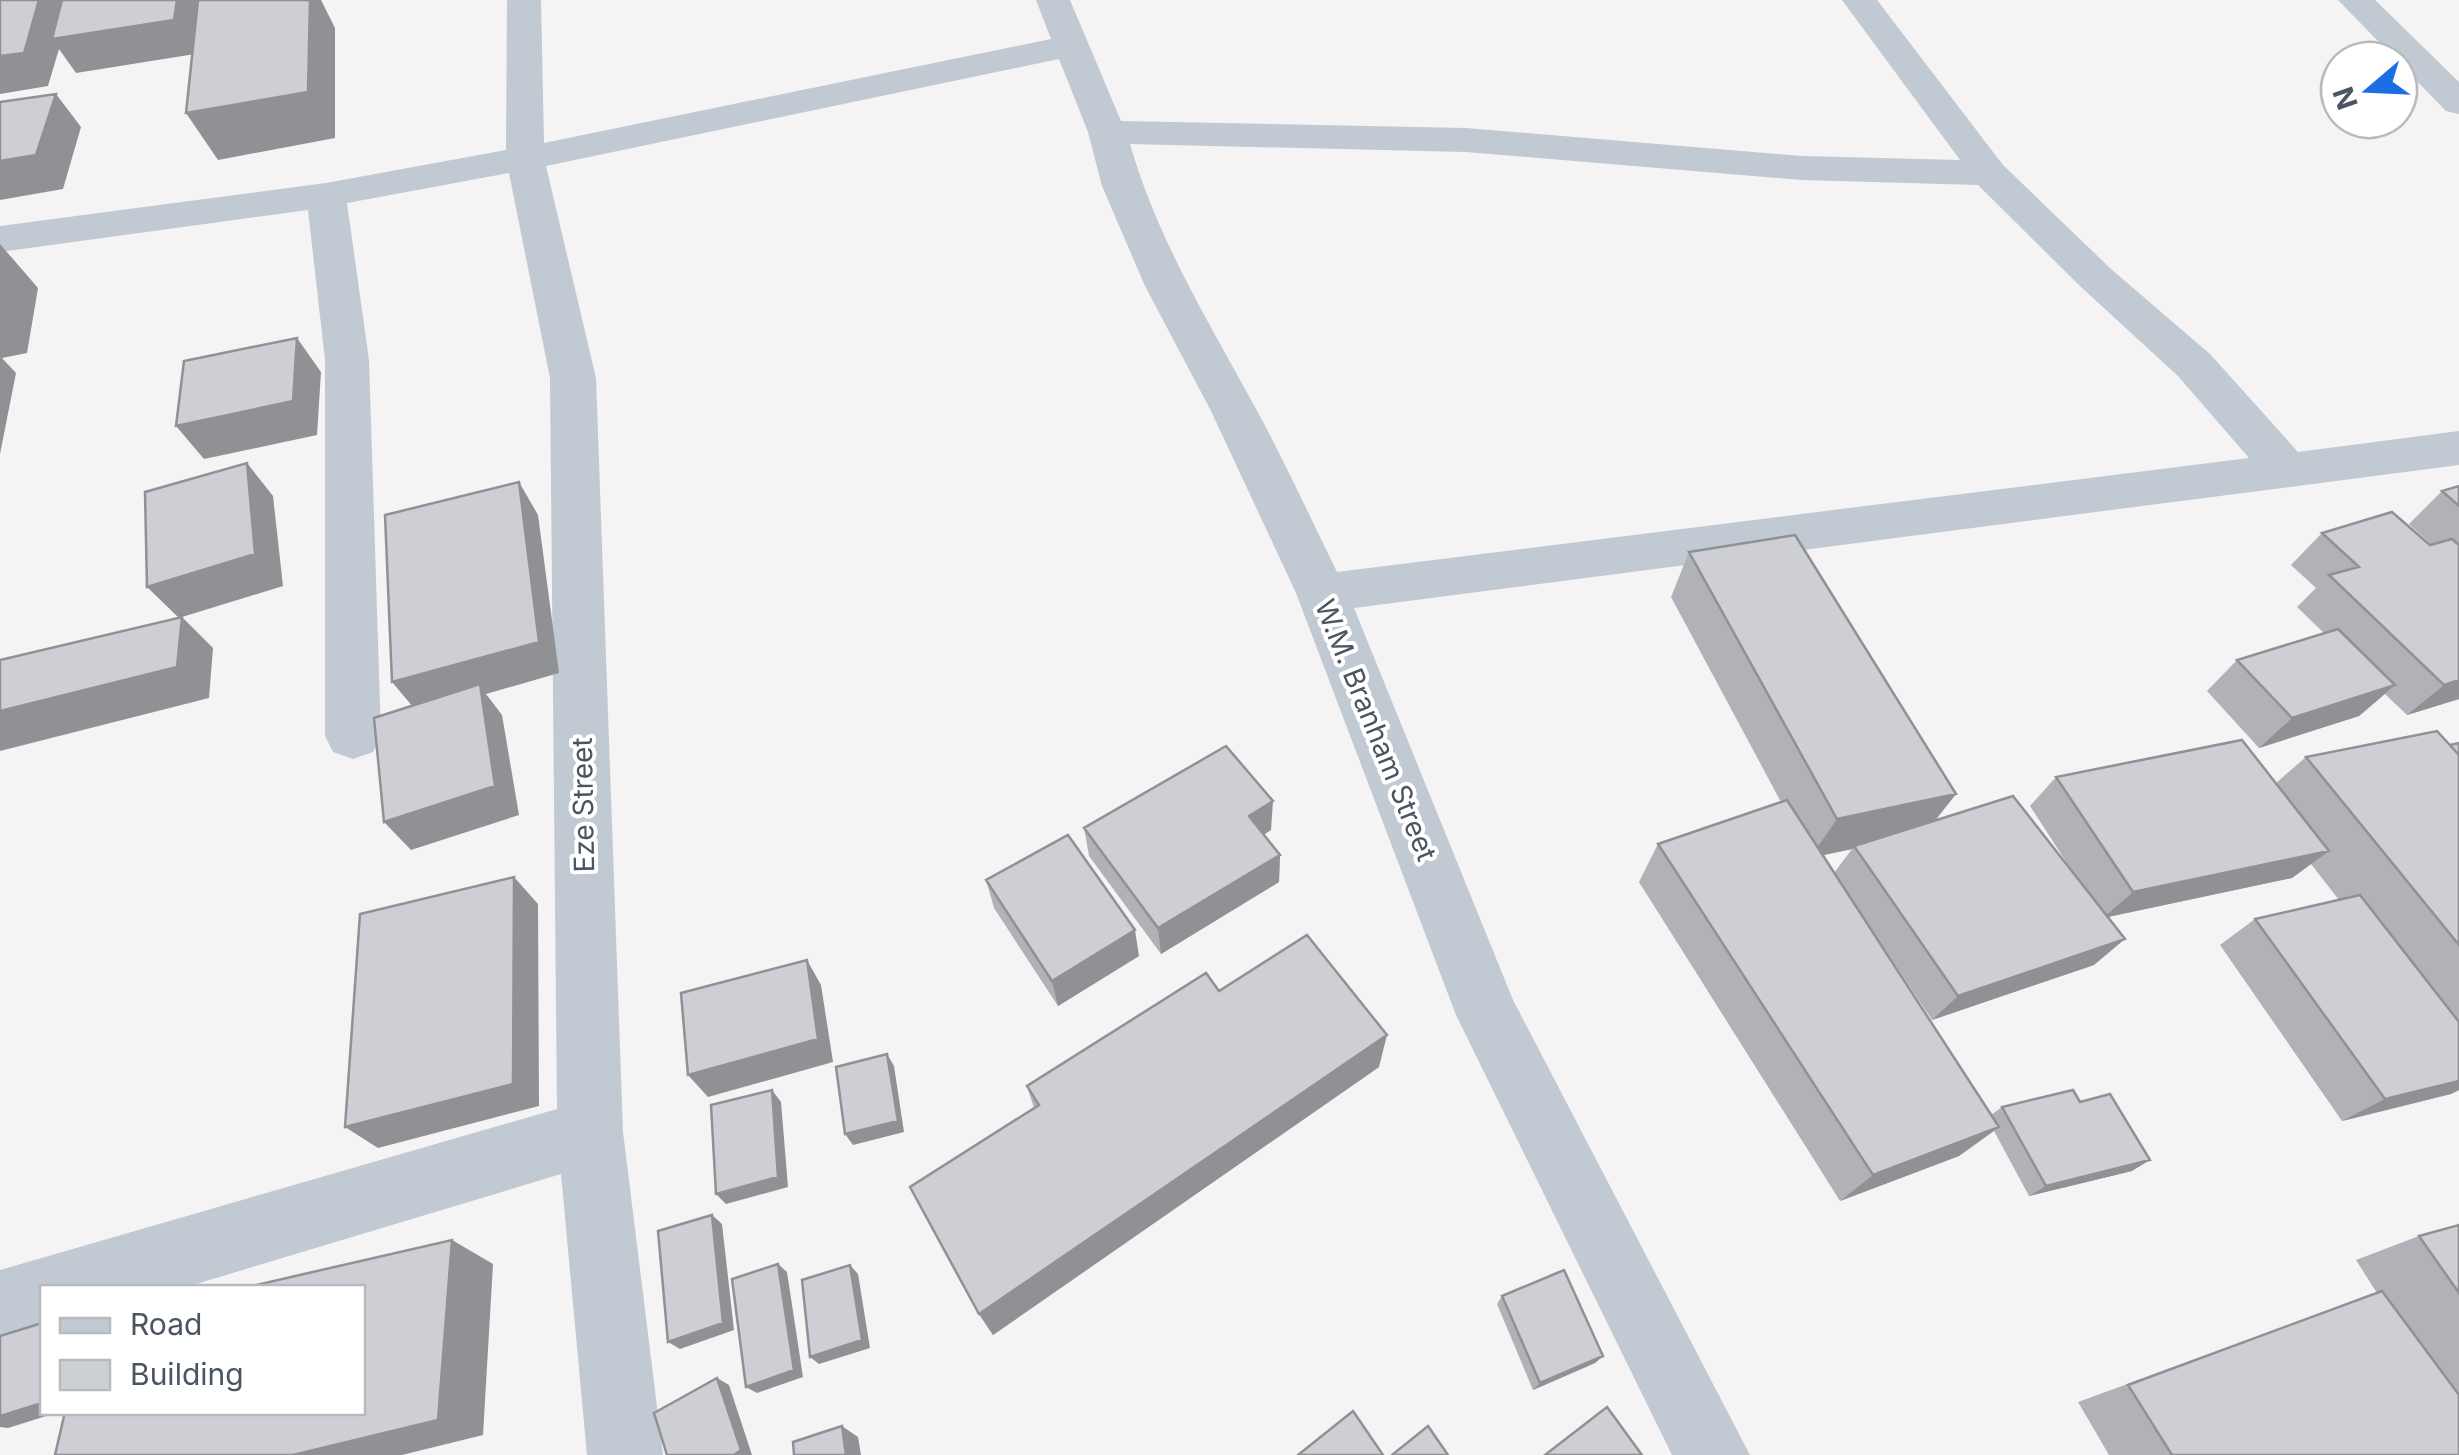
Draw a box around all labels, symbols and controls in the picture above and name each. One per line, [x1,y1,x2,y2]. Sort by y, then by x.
north arrow [2319,40,2419,140]
text: N [2326,83,2365,114]
street label: W.M. Branham Street [1308,594,1444,866]
street label: Eze Street [565,737,601,873]
legend [40,1285,365,1415]
text: Road [130,1306,202,1342]
text: Building [130,1356,244,1392]

